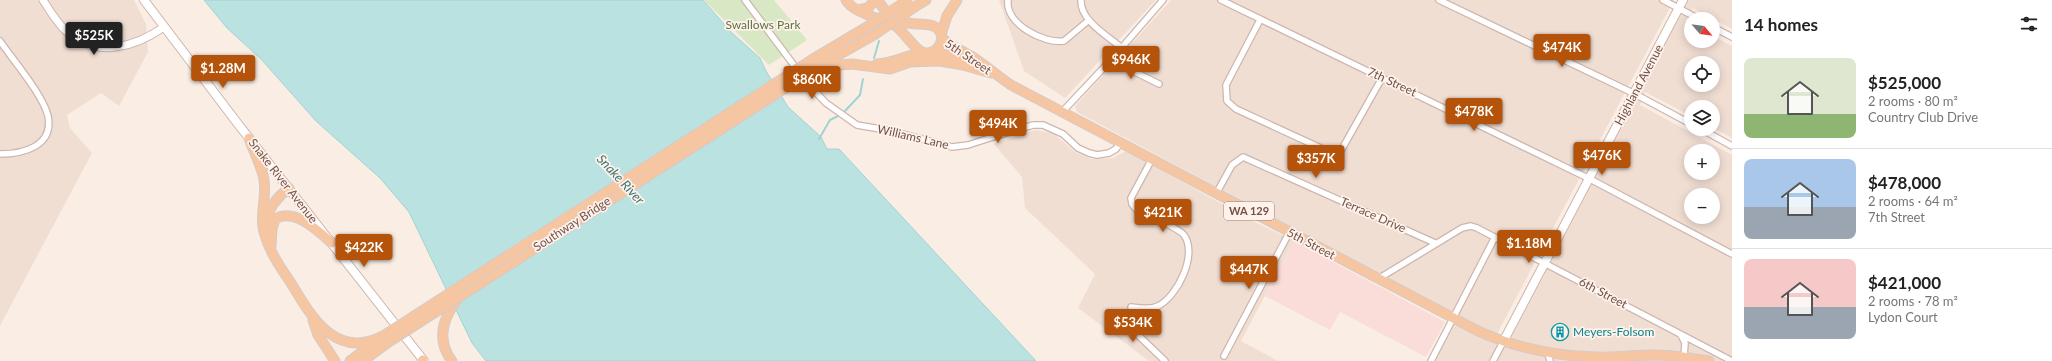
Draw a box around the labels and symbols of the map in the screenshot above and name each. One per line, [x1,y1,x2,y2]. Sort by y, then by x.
north arrow [1684,12,1720,48]
park label: Swallows Park [725,17,801,32]
pin: $525K [66,22,122,56]
pin: $474K [1534,34,1590,68]
street label: 5th Street [942,36,995,78]
street label: Highland Avenue [1611,42,1666,128]
pin: $946K [1103,46,1159,80]
pin: $1.28M [190,55,256,89]
street label: 7th Street [1365,64,1420,100]
pin: $860K [784,66,840,100]
pin: $478K [1446,98,1502,132]
pin: $494K [970,110,1026,144]
street label: Williams Lane [876,121,950,152]
street label: Snake River Avenue [246,135,321,226]
pin: $476K [1574,142,1630,176]
pin: $357K [1288,145,1344,179]
water label: Snake River [594,151,648,208]
street label: Southway Bridge [530,193,613,254]
street label: Terrace Drive [1338,193,1408,236]
pin: $421K [1135,199,1191,233]
road number: WA 129 [1224,202,1274,220]
street label: 5th Street [1284,225,1339,263]
pin: $1.18M [1496,230,1562,264]
pin: $422K [336,234,392,268]
pin: $447K [1221,256,1277,290]
street label: 6th Street [1576,274,1631,312]
pin: $534K [1105,309,1161,343]
building icon: Meyers-Folsom [1550,322,1570,342]
place label: Meyers-Folsom [1573,324,1654,339]

